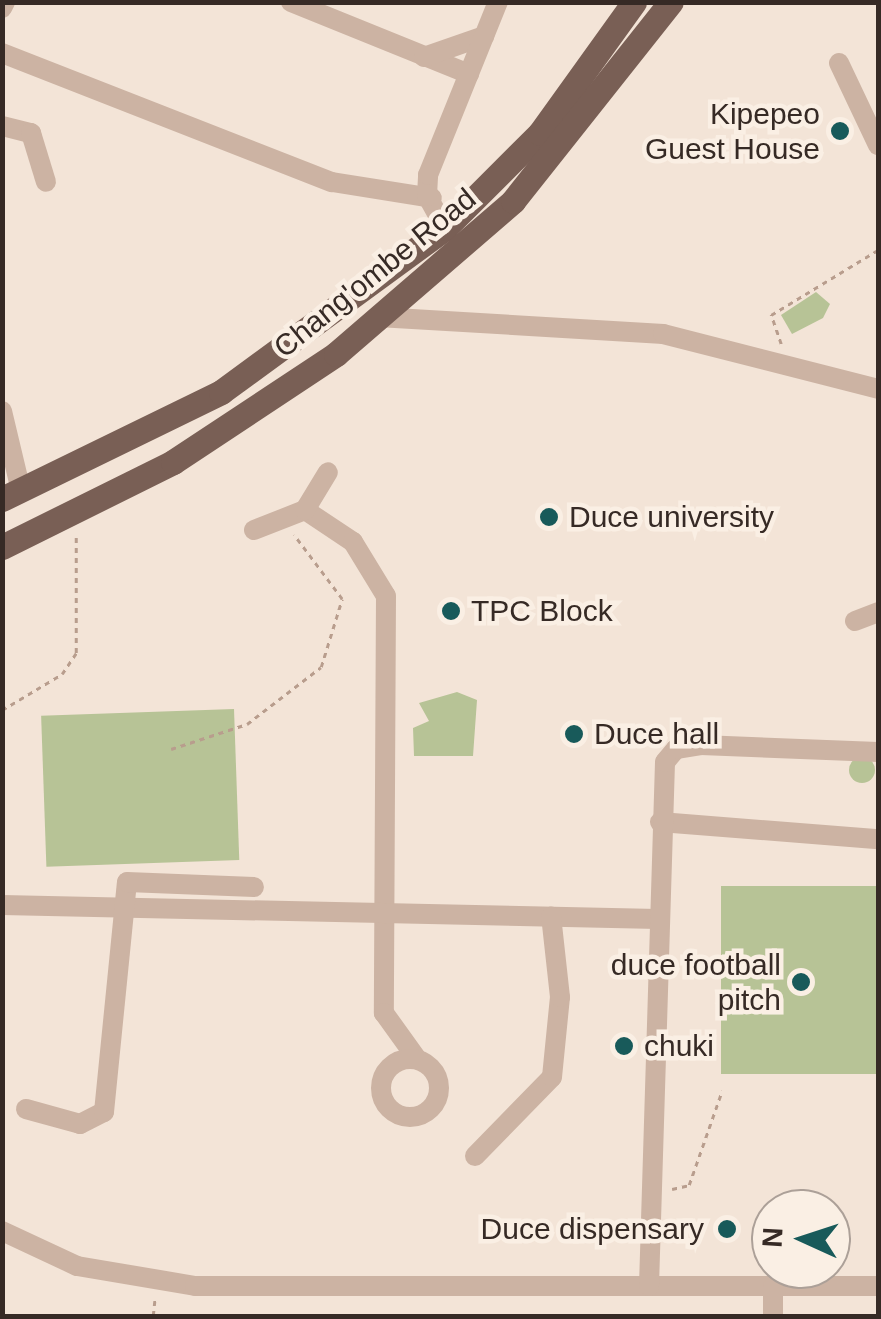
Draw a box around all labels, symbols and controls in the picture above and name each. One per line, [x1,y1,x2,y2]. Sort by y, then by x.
place label: Kipepeo Guest House [645,96,820,166]
marker: Kipepeo Guest House [829,120,851,142]
street label: Chang'ombe Road [267,181,483,365]
place label: Duce university [569,499,774,535]
marker: Duce university [538,506,560,528]
place label: TPC Block [471,593,613,629]
marker: TPC Block [440,600,462,622]
place label: Duce hall [594,716,719,752]
marker: Duce hall [563,723,585,745]
place label: duce football pitch [611,947,781,1018]
marker: duce football pitch [790,971,812,993]
place label: chuki [644,1028,714,1064]
marker: chuki [613,1035,635,1057]
north arrow [751,1189,851,1289]
place label: Duce dispensary [481,1211,704,1247]
marker: Duce dispensary [714,1216,740,1242]
text: N [757,1227,789,1248]

